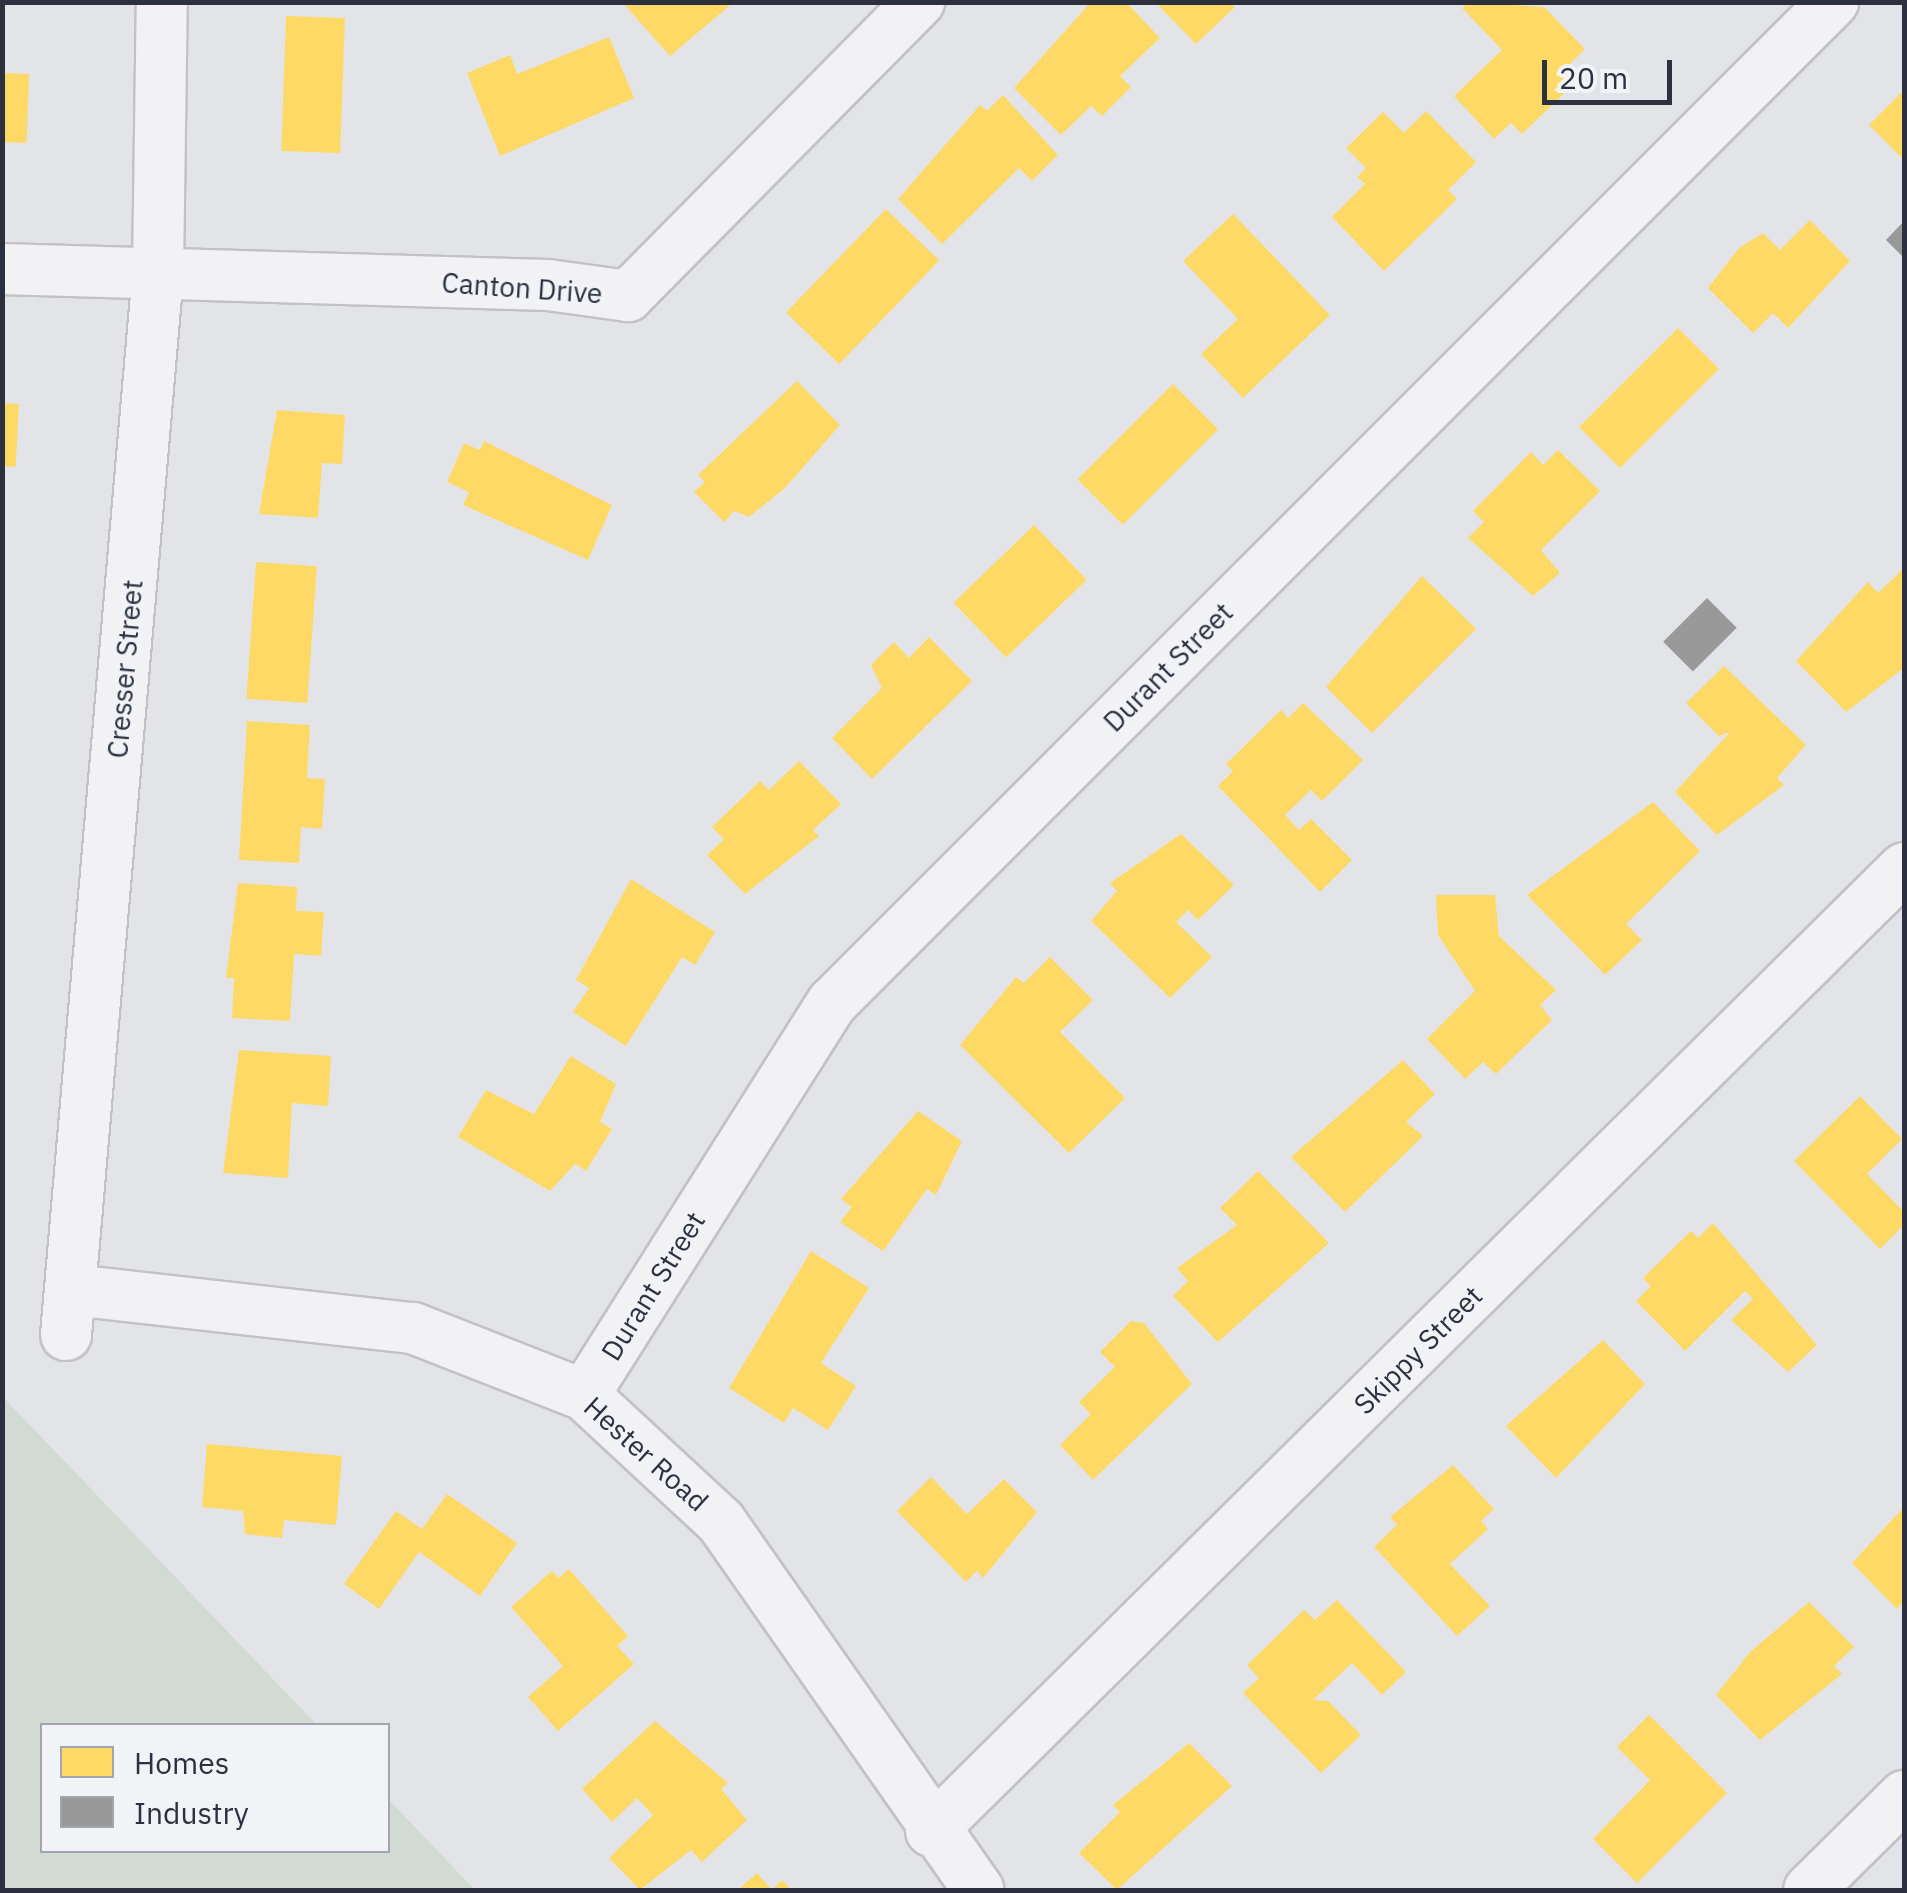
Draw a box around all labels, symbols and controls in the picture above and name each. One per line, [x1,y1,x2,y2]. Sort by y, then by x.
scale bar [1547,40,1677,102]
text: 20 m [1559,58,1628,97]
street label: Canton Drive [440,266,604,310]
street label: Cresser Street [100,578,150,760]
street label: Durant Street [1096,595,1240,739]
street label: Durant Street [594,1205,712,1367]
street label: Skippy Street [1347,1279,1489,1421]
street label: Hester Road [577,1390,715,1518]
legend [40,1723,390,1853]
text: Homes [134,1743,229,1782]
text: Industry [134,1793,249,1832]

